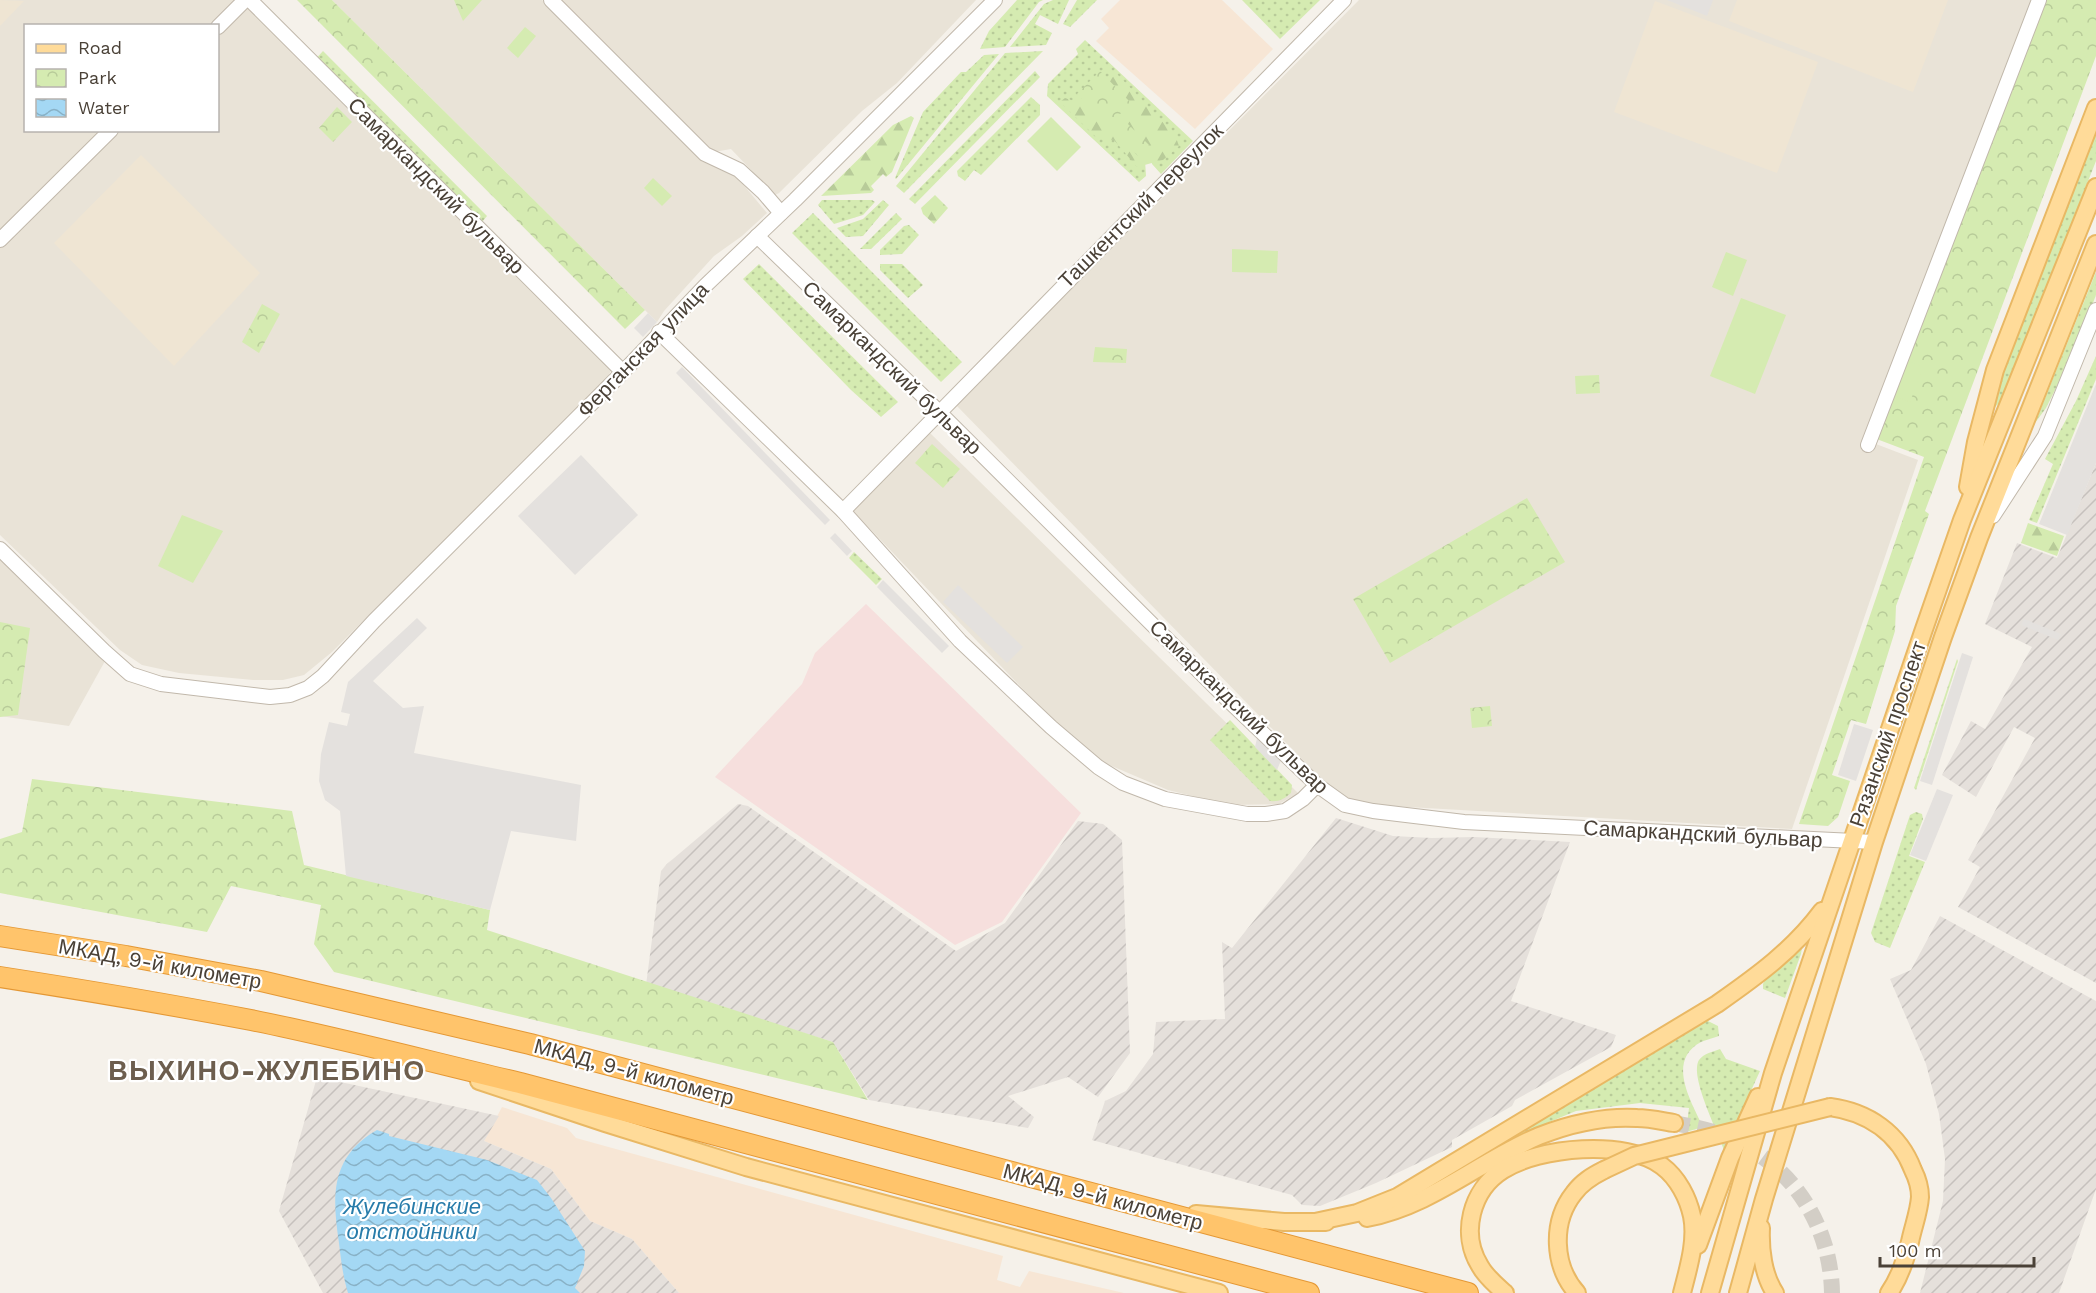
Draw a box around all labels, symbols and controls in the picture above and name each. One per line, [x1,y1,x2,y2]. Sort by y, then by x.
legend [24,24,219,132]
text: Road [78,37,122,58]
text: Park [78,67,117,88]
street label: Самаркандский бульвар [343,92,530,279]
text: Water [78,97,130,118]
street label: Ташкентский переулок [1053,118,1229,293]
street label: Самаркандский бульвар [798,275,987,460]
street label: Ферганская улица [572,277,714,422]
street label: Самаркандский бульвар [1145,614,1334,799]
street label: Рязанский проспект [1844,637,1931,830]
street label: Самаркандский бульвар [1583,815,1823,852]
street label: МКАД, 9-й километр [57,933,264,994]
street label: МКАД, 9-й километр [532,1033,737,1110]
district label: ВЫХИНО-ЖУЛЕБИНО [108,1055,426,1087]
street label: МКАД, 9-й километр [1001,1158,1206,1235]
water label: Жулебинские отстойники [342,1194,481,1244]
scale bar [1880,1230,2034,1268]
text: 100 m [1889,1240,1942,1261]

